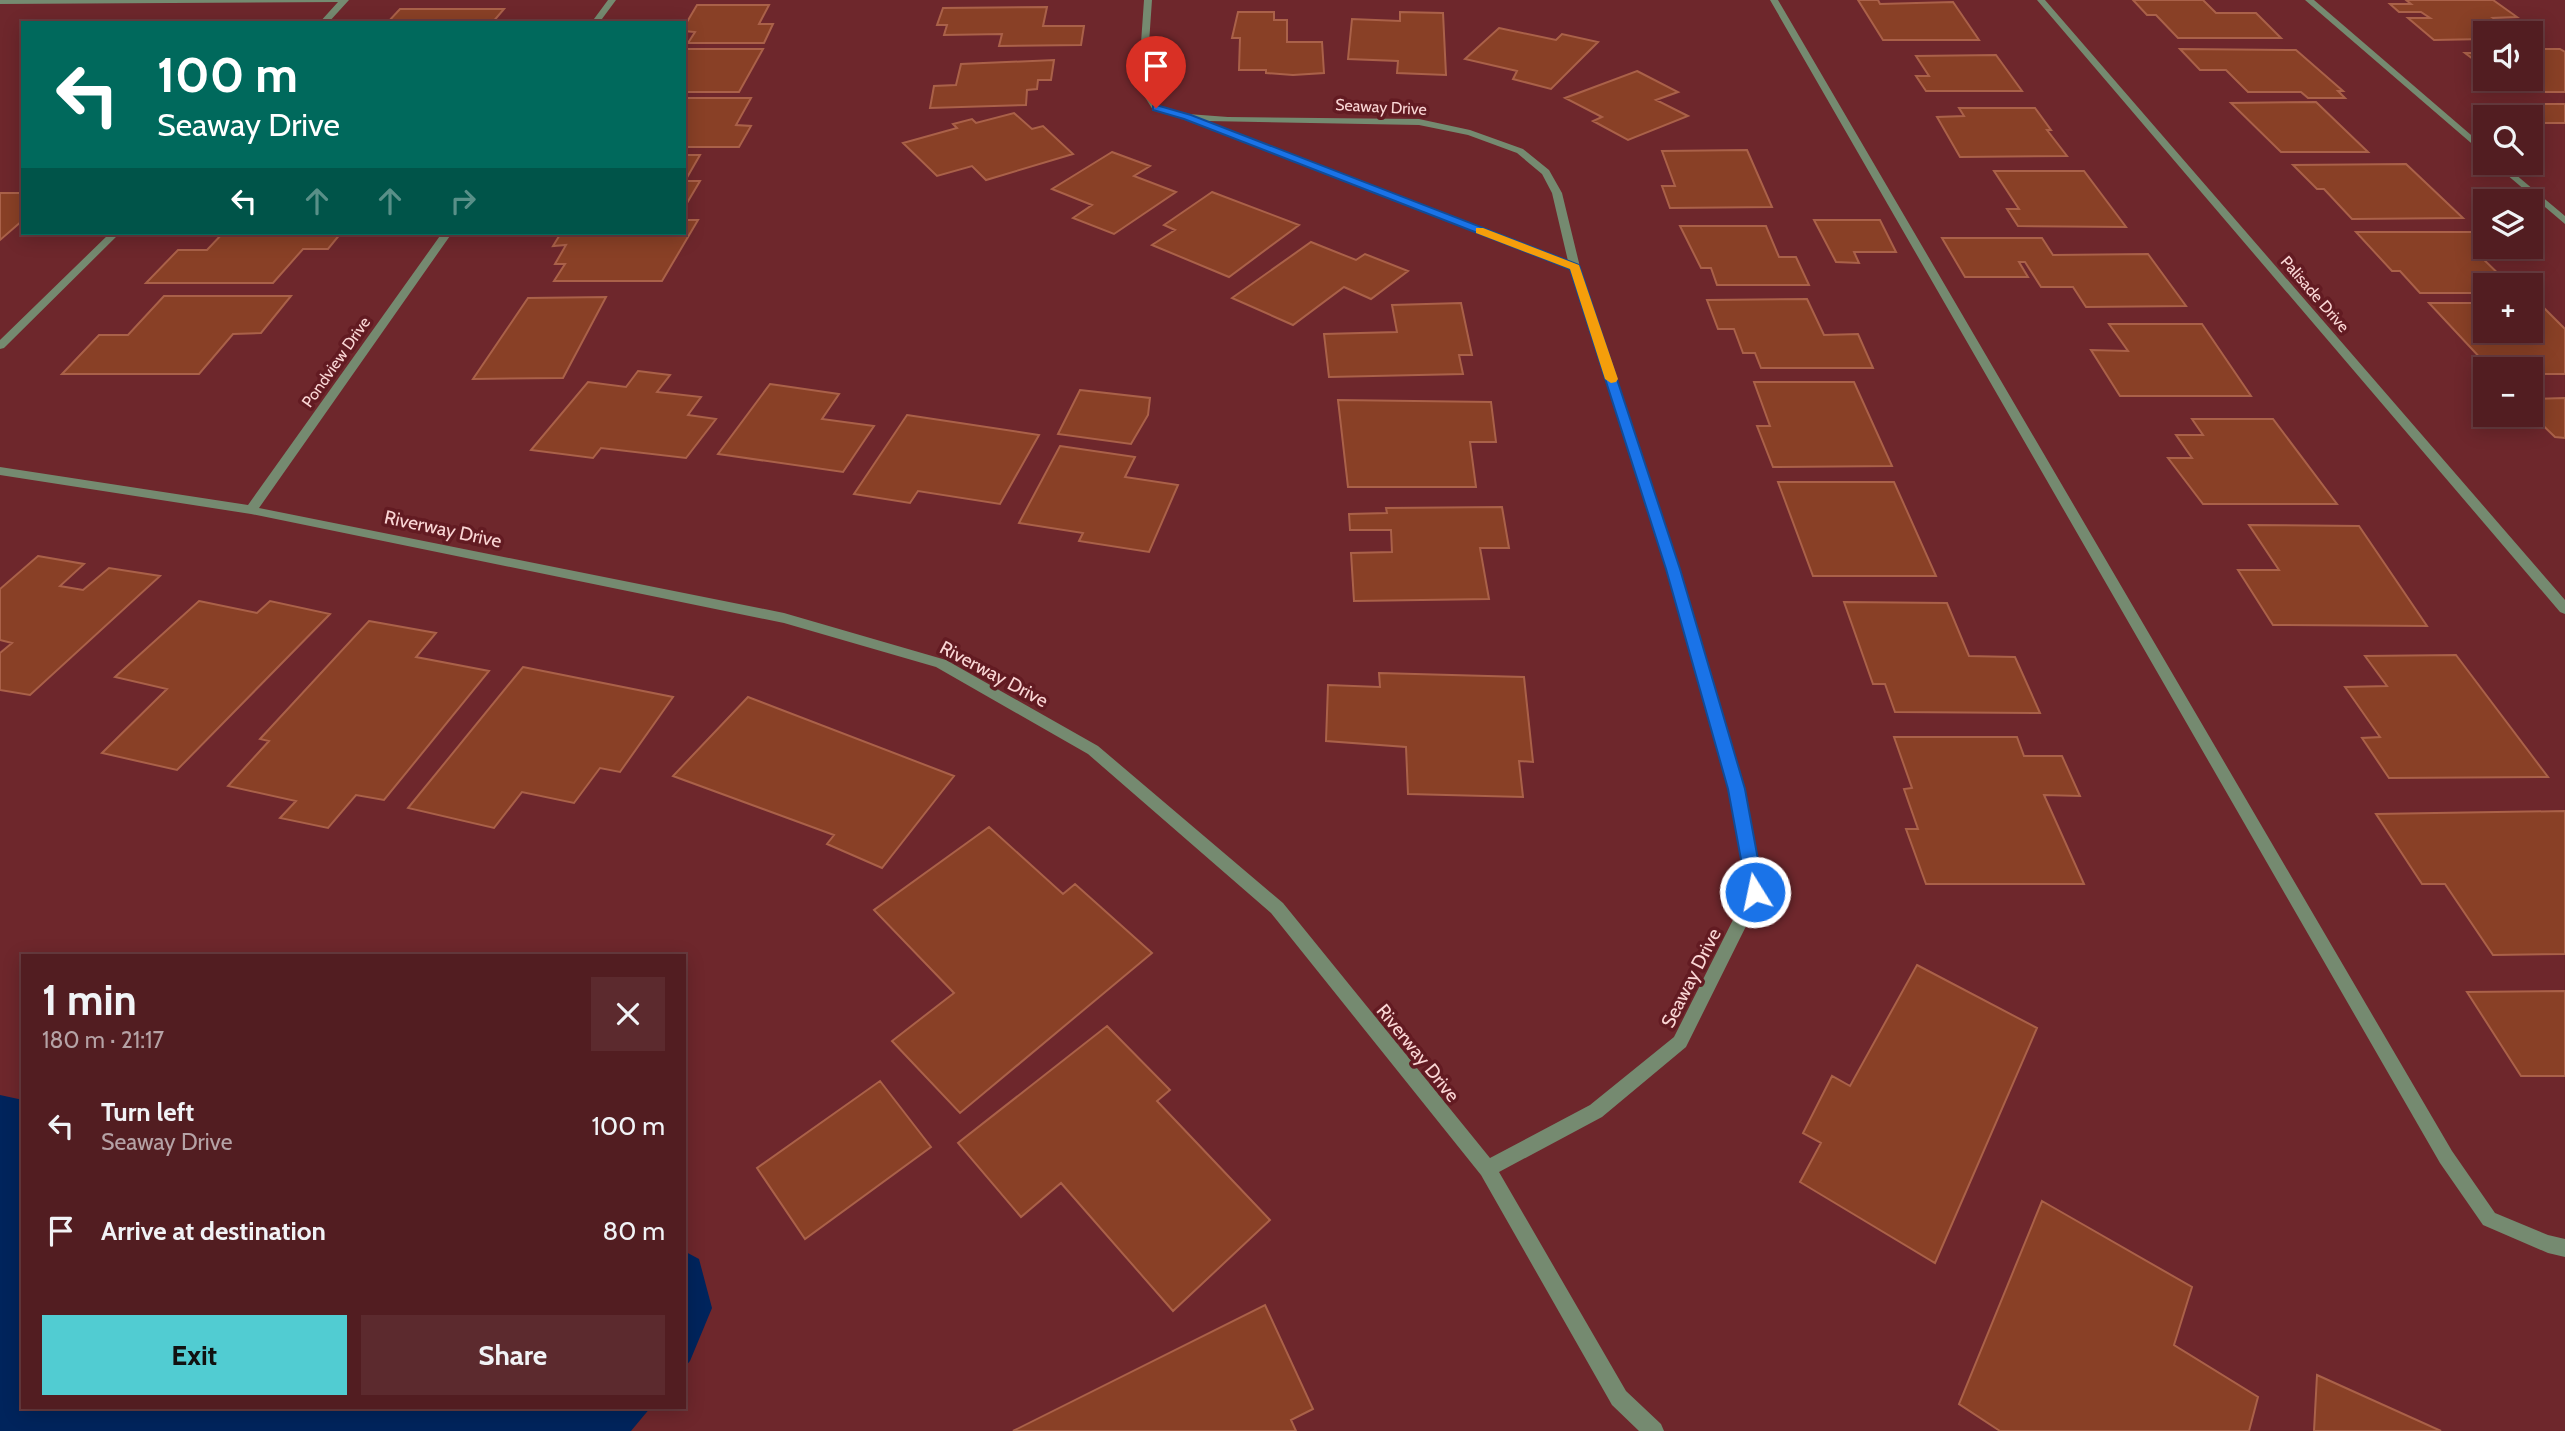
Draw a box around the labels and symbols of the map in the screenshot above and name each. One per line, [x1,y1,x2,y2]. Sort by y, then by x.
pin [1126,36,1186,108]
street label: Seaway Drive [1335,95,1427,119]
street label: Palisade Drive [2277,252,2353,336]
street label: Pondview Drive [298,313,374,411]
street label: Riverway Drive [382,505,504,553]
street label: Riverway Drive [936,636,1052,712]
position arrow [1718,855,1792,929]
street label: Seaway Drive [1656,924,1726,1032]
street label: Riverway Drive [1372,999,1465,1107]

